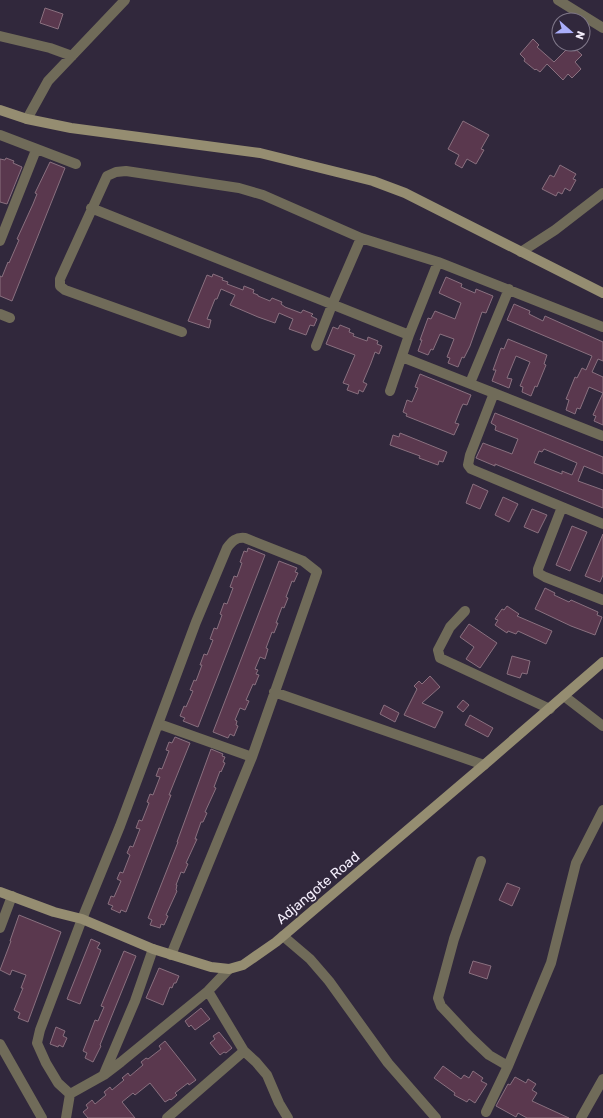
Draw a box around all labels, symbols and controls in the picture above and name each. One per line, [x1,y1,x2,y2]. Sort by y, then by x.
north arrow [551,12,591,52]
text: N [572,29,587,41]
street label: Adjangote Road [273,848,363,928]

